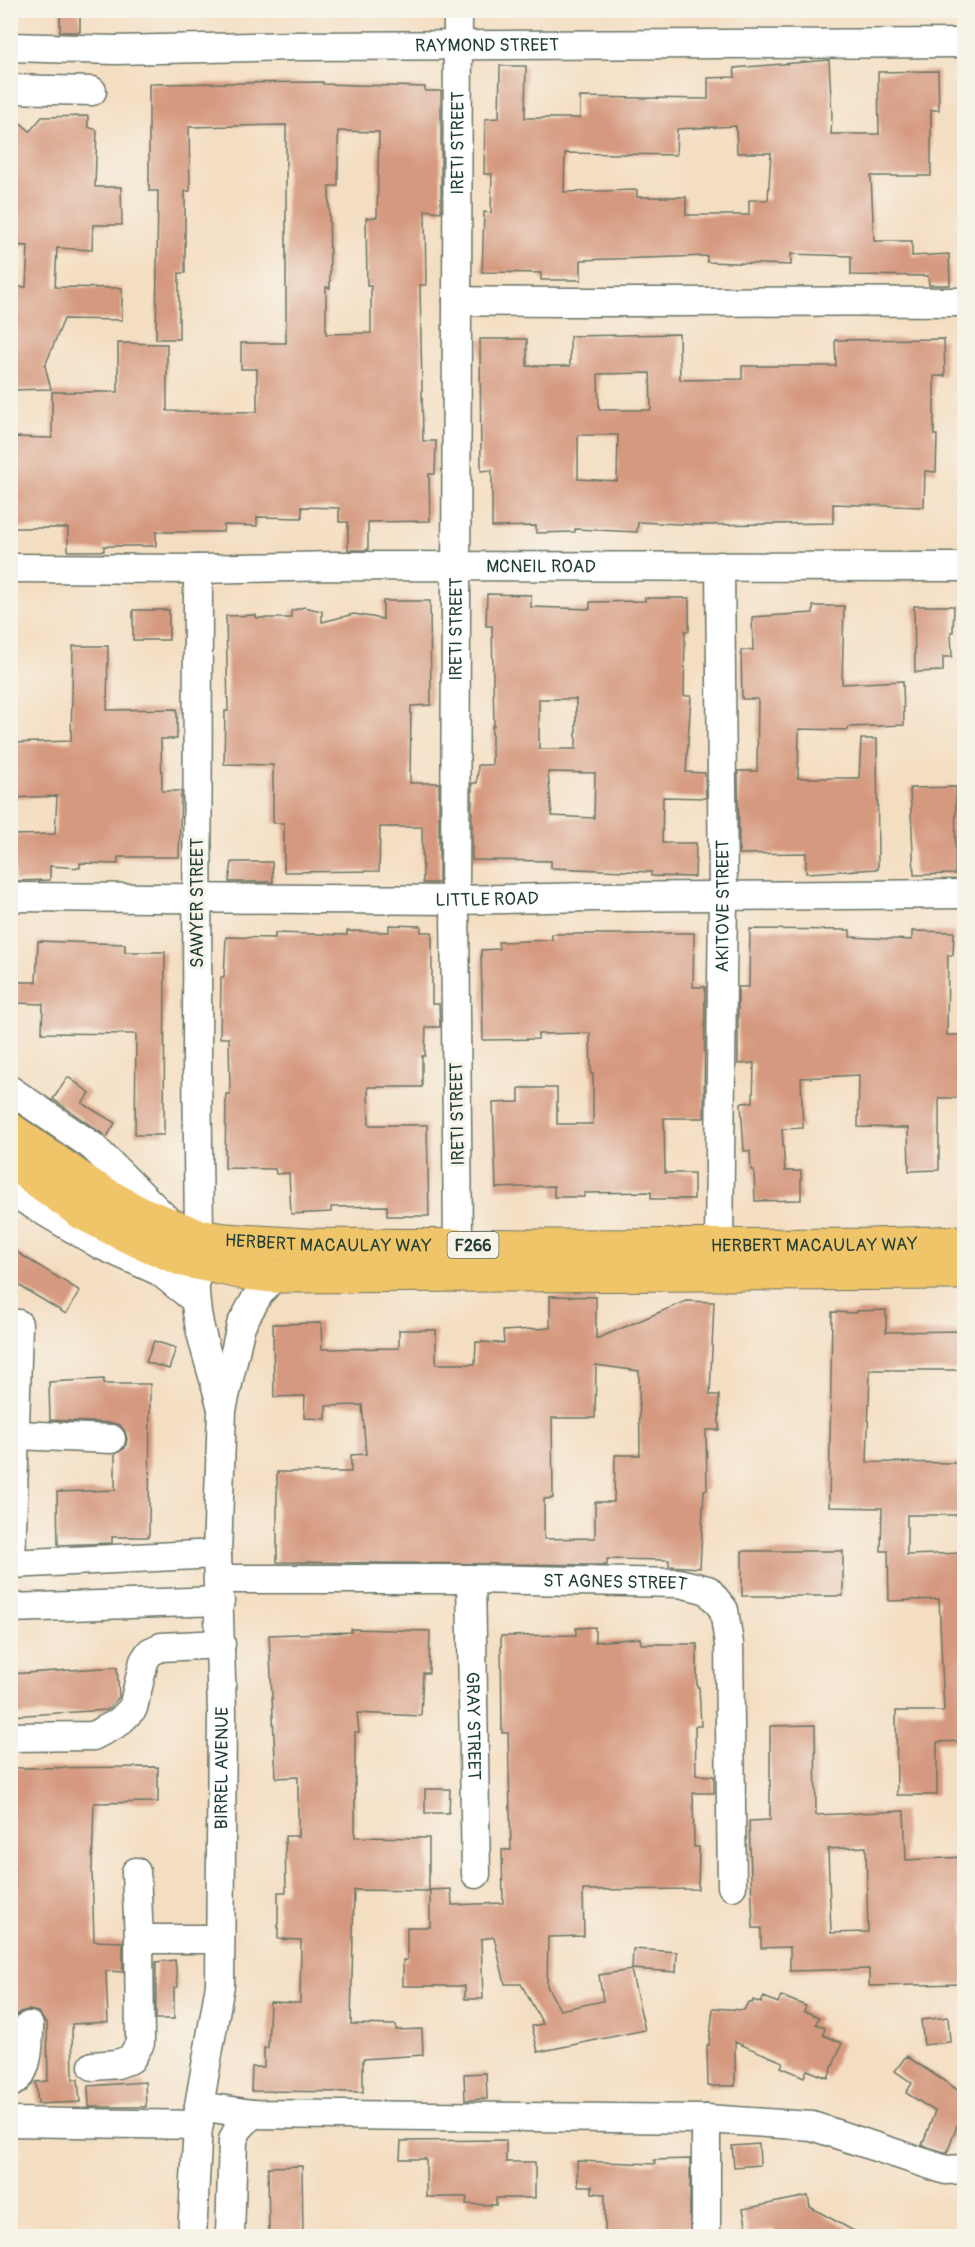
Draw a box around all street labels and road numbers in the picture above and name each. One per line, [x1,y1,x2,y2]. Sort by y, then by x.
street label: RAYMOND STREET [415,34,559,57]
street label: IRETI STREET [446,91,470,195]
street label: MCNEIL ROAD [486,555,596,578]
street label: IRETI STREET [445,577,468,681]
street label: SAWYER STREET [186,838,209,968]
street label: AKITOVE STREET [711,840,735,973]
street label: LITTLE ROAD [435,887,539,912]
street label: IRETI STREET [445,1062,470,1166]
street label: HERBERT MACAULAY WAY [224,1229,432,1257]
road number: F266 [448,1232,498,1258]
street label: HERBERT MACAULAY WAY [711,1232,919,1258]
street label: ST AGNES STREET [543,1569,689,1596]
street label: GRAY STREET [461,1672,485,1780]
street label: BIRREL AVENUE [210,1706,234,1830]

